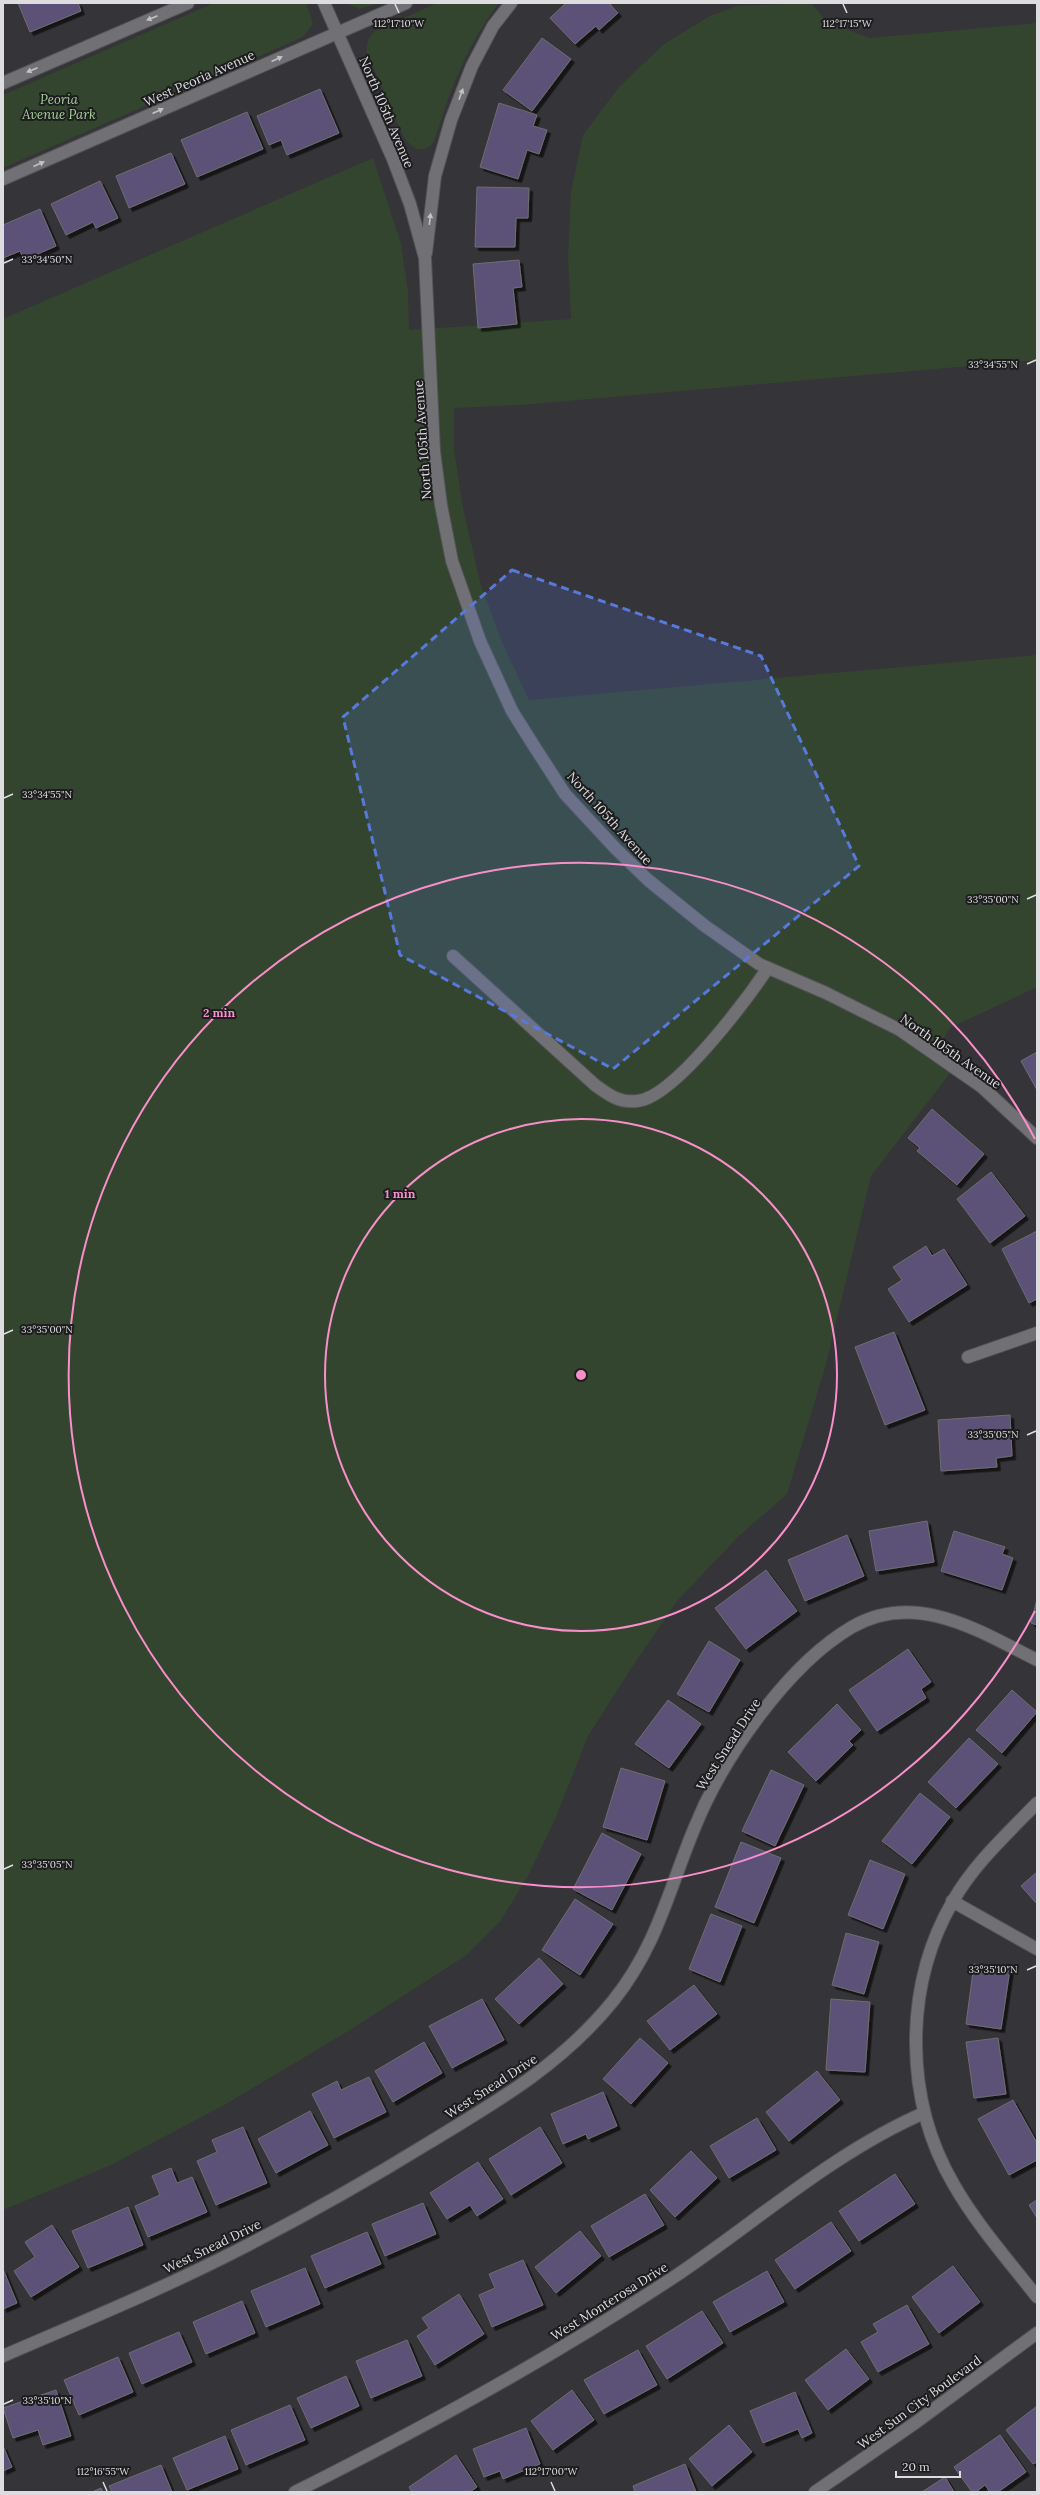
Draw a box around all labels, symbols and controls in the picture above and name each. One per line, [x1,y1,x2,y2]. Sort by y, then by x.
one-way arrow [145,16,157,22]
text: 112°17'10"W [374,17,425,30]
text: 112°17'15"W [822,17,873,30]
street label: West Peoria Avenue [141,46,257,111]
street label: North 105th Avenue [355,54,418,171]
one-way arrow [271,56,283,62]
one-way arrow [27,67,38,73]
one-way arrow [459,87,465,99]
park label: Peoria Avenue Park [21,91,96,123]
one-way arrow [152,108,164,114]
one-way arrow [33,160,45,166]
one-way arrow [427,213,433,225]
text: 33°34'50"N [22,253,73,266]
text: 33°34'55"N [968,358,1018,371]
street label: North 105th Avenue [410,380,435,500]
street label: North 105th Avenue [563,768,656,868]
text: 33°34'55"N [22,788,72,801]
text: 33°35'00"N [967,893,1019,906]
text: 2 min [203,1005,235,1020]
street label: North 105th Avenue [897,1010,1005,1093]
text: 1 min [385,1186,416,1201]
text: 33°35'00"N [21,1323,73,1336]
centre of rings [574,1368,588,1382]
text: 33°35'05"N [967,1428,1019,1441]
street label: West Snead Drive [692,1695,765,1794]
text: 33°35'05"N [21,1858,73,1871]
text: 33°35'10"N [968,1963,1018,1976]
street label: West Snead Drive [442,2050,541,2123]
street label: West Snead Drive [161,2215,264,2277]
street label: West Monterosa Drive [547,2258,671,2344]
street label: West Sun City Boulevard [854,2352,985,2453]
text: 33°35'10"N [22,2394,72,2407]
scale bar [896,2453,960,2479]
text: 20 m [902,2459,930,2474]
text: 112°16'55"W [77,2465,130,2478]
text: 112°17'00"W [525,2465,578,2478]

